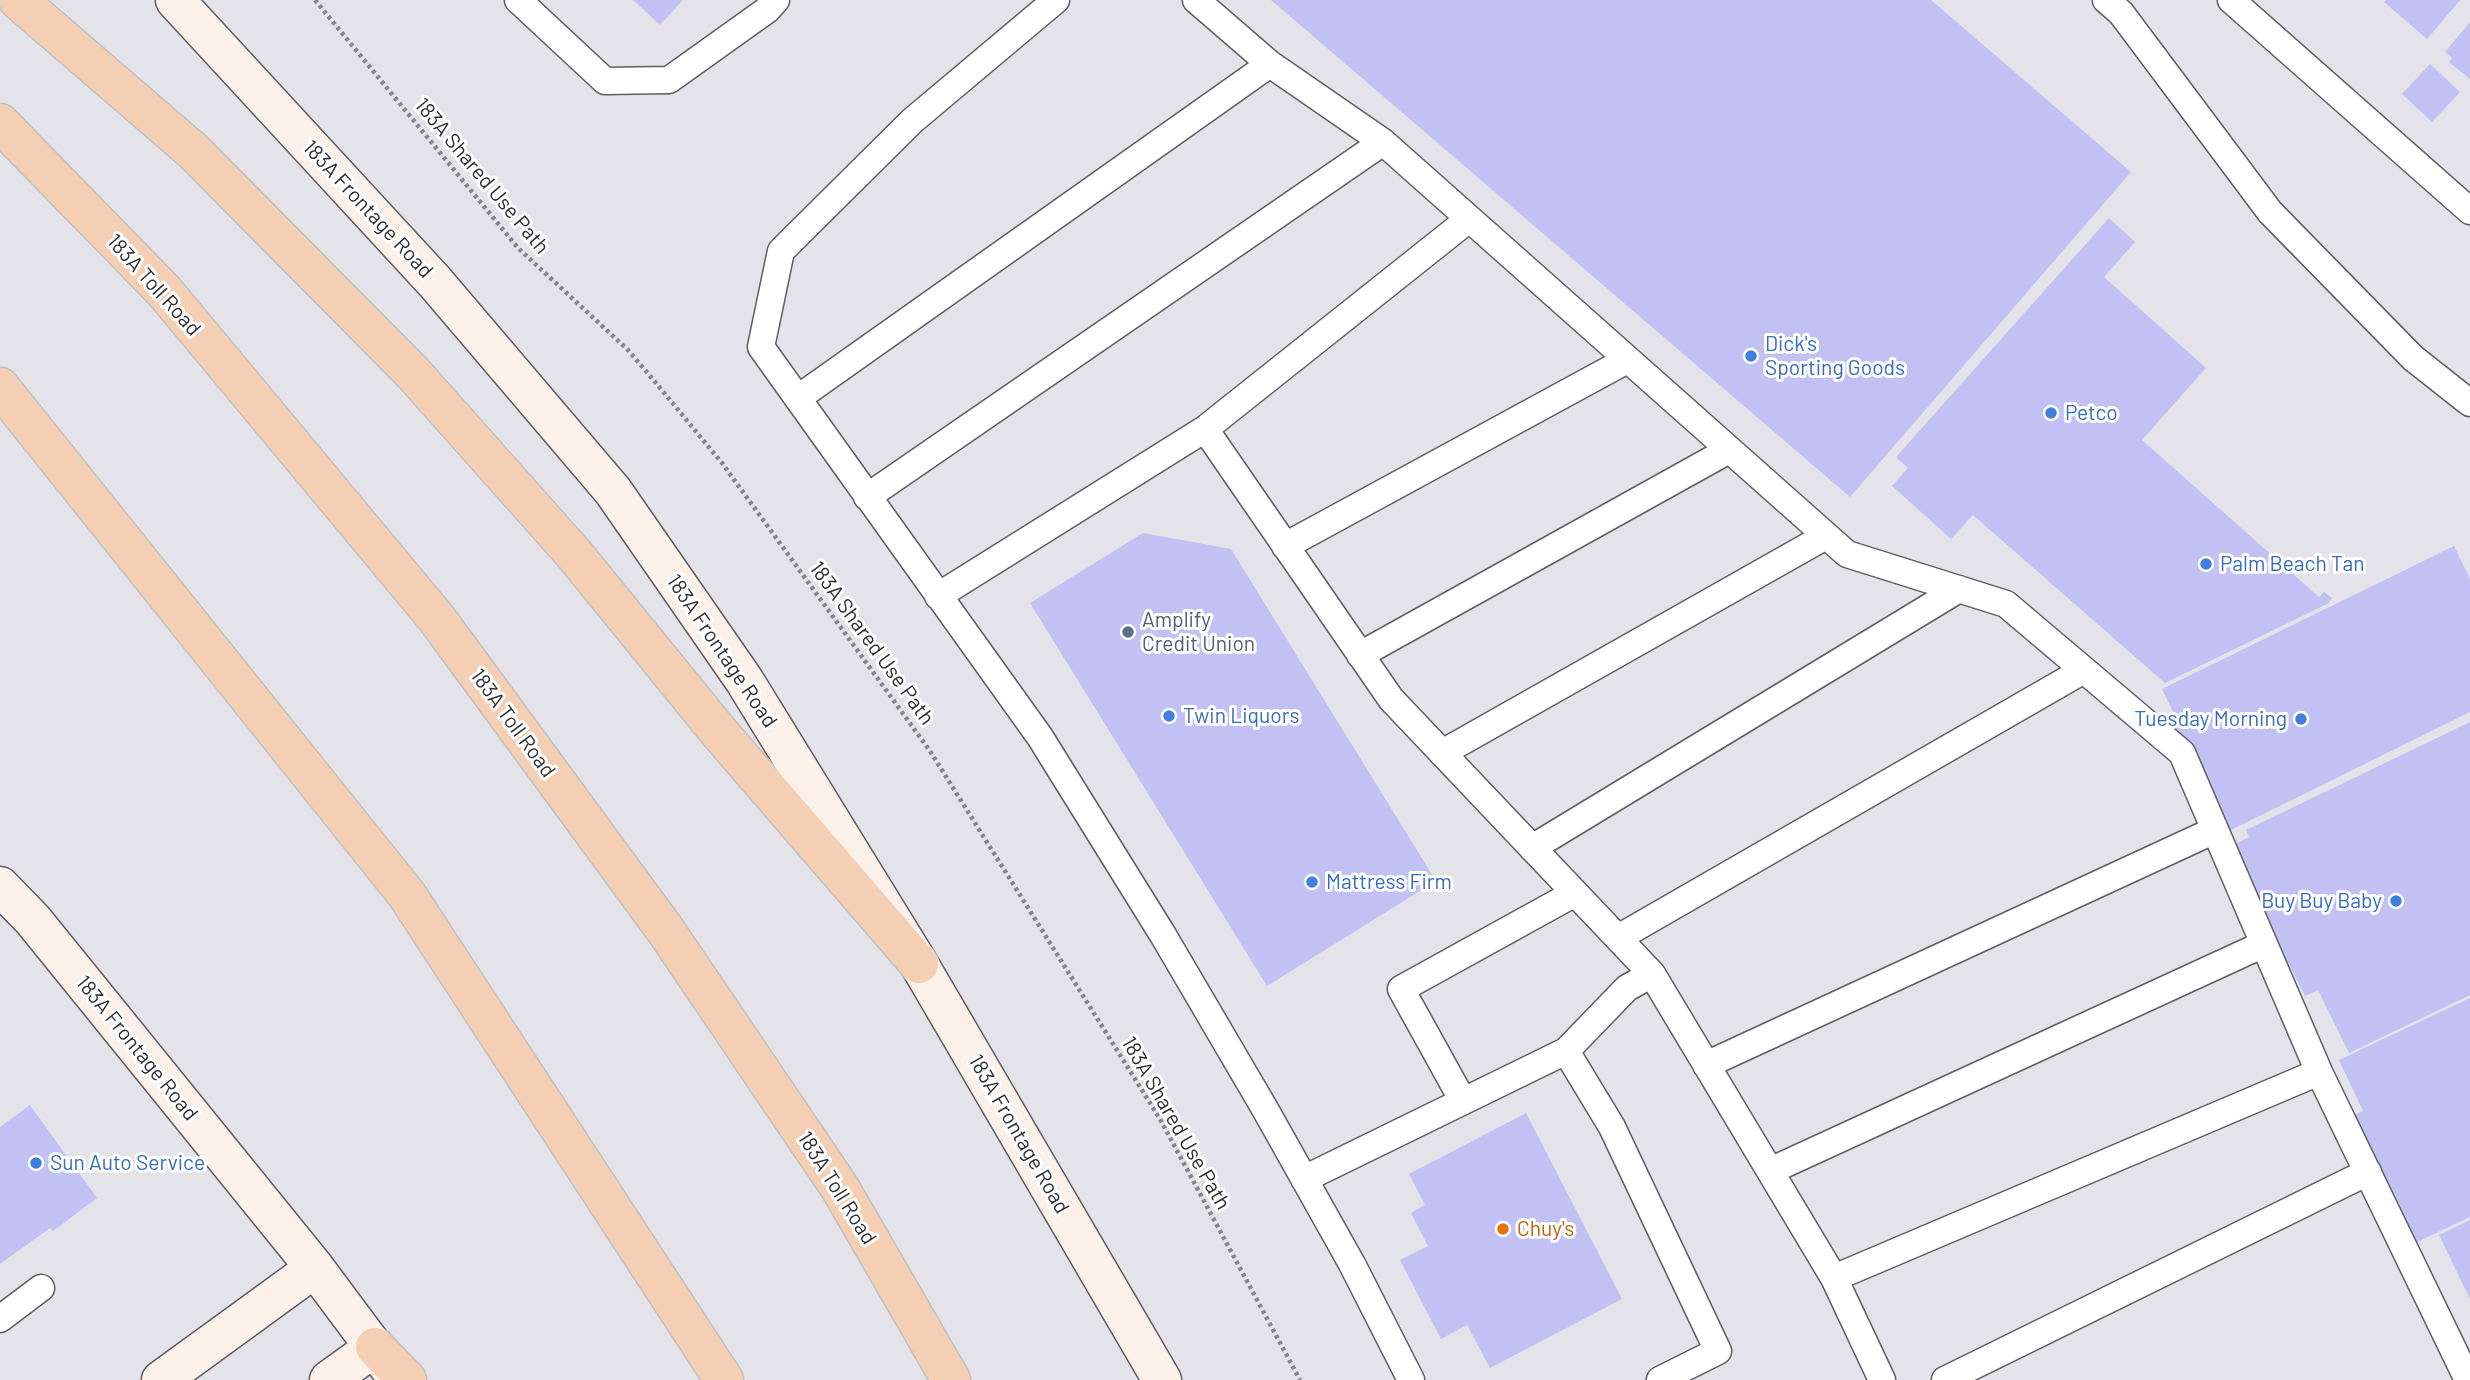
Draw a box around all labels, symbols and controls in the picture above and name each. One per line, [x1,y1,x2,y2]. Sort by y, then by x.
street label: 183A Shared Use Path [409,93,555,259]
street label: 183A Frontage Road [298,135,438,283]
street label: 183A Toll Road [102,229,206,341]
place label: Dick's Sporting Goods [1765,331,1905,381]
marker: Dick's Sporting Goods [1743,348,1759,364]
place label: Petco [2065,400,2118,426]
marker: Petco [2043,405,2059,421]
place label: Palm Beach Tan [2220,551,2365,577]
street label: 183A Shared Use Path [804,556,940,730]
marker: Palm Beach Tan [2198,556,2214,572]
street label: 183A Frontage Road [661,570,783,732]
place label: Amplify Credit Union [1142,607,1255,657]
marker: Amplify Credit Union [1120,624,1136,640]
street label: 183A Toll Road [465,664,561,782]
place label: Twin Liquors [1183,703,1299,729]
place label: Tuesday Morning [2134,706,2287,732]
marker: Twin Liquors [1161,708,1177,724]
marker: Tuesday Morning [2293,711,2309,727]
place label: Mattress Firm [1326,869,1452,895]
marker: Mattress Firm [1304,874,1320,890]
place label: Buy Buy Baby [2261,888,2382,914]
marker: Buy Buy Baby [2388,893,2404,909]
street label: 183A Frontage Road [71,970,203,1126]
street label: 183A Shared Use Path [1116,1032,1236,1214]
street label: 183A Frontage Road [963,1050,1075,1218]
street label: 183A Toll Road [792,1127,882,1249]
place label: Sun Auto Service [50,1150,205,1176]
marker: Sun Auto Service [28,1155,44,1171]
place label: Chuy's [1517,1216,1574,1242]
marker: Chuy's [1495,1221,1511,1237]

